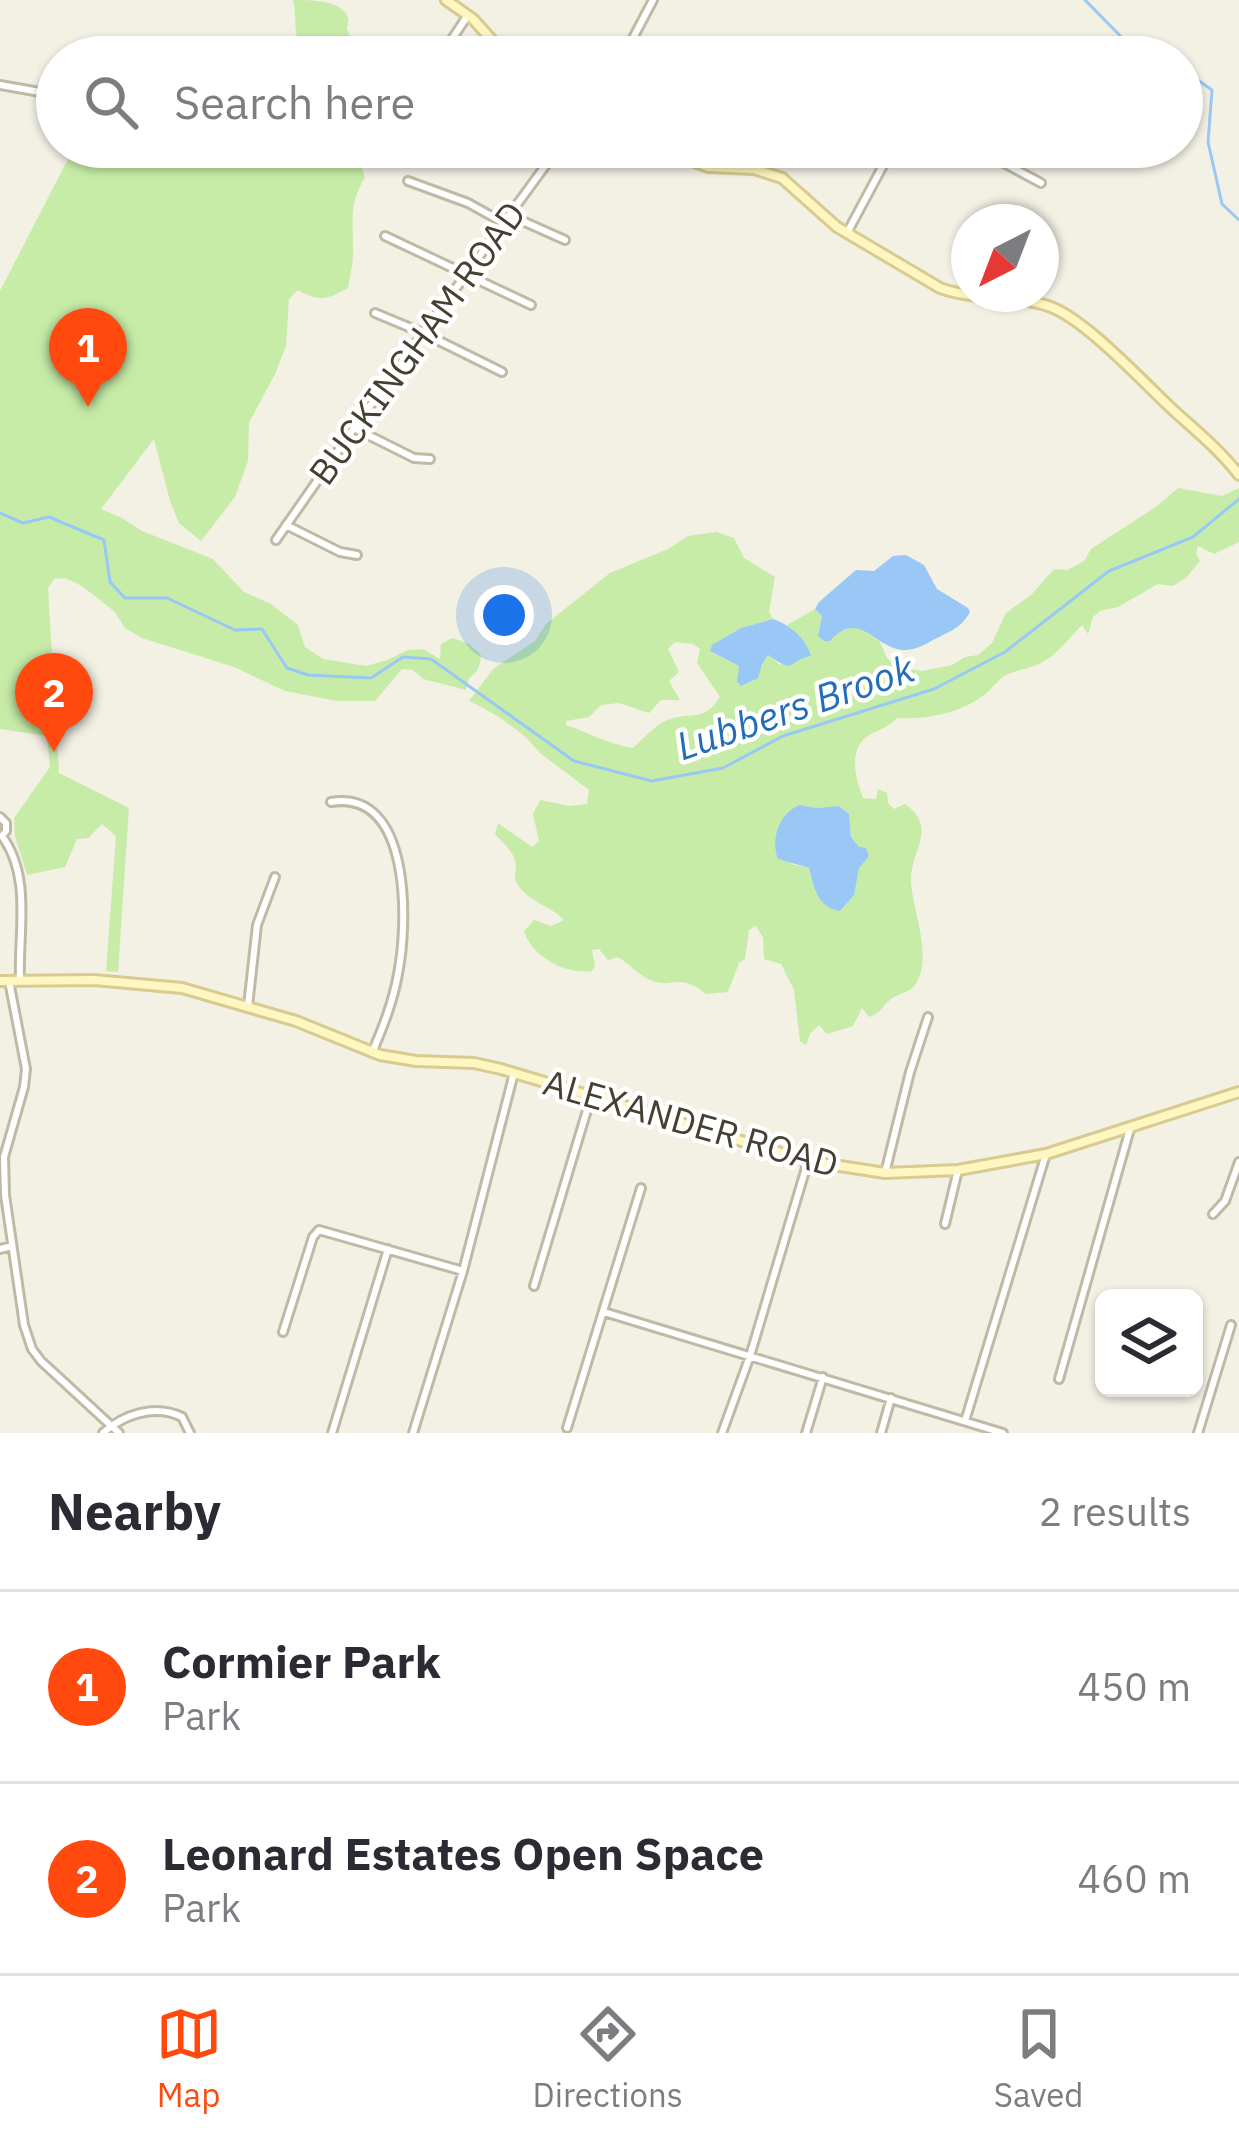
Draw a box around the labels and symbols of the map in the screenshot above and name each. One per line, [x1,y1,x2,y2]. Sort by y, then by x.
street label: BUCKINGHAM ROAD [298,192,535,494]
north arrow [951,204,1059,312]
pin: 1 [49,308,127,407]
your location [474,585,534,645]
water label: Lubbers Brook [669,642,921,771]
pin: 2 [15,653,93,752]
street label: ALEXANDER ROAD [538,1058,844,1187]

